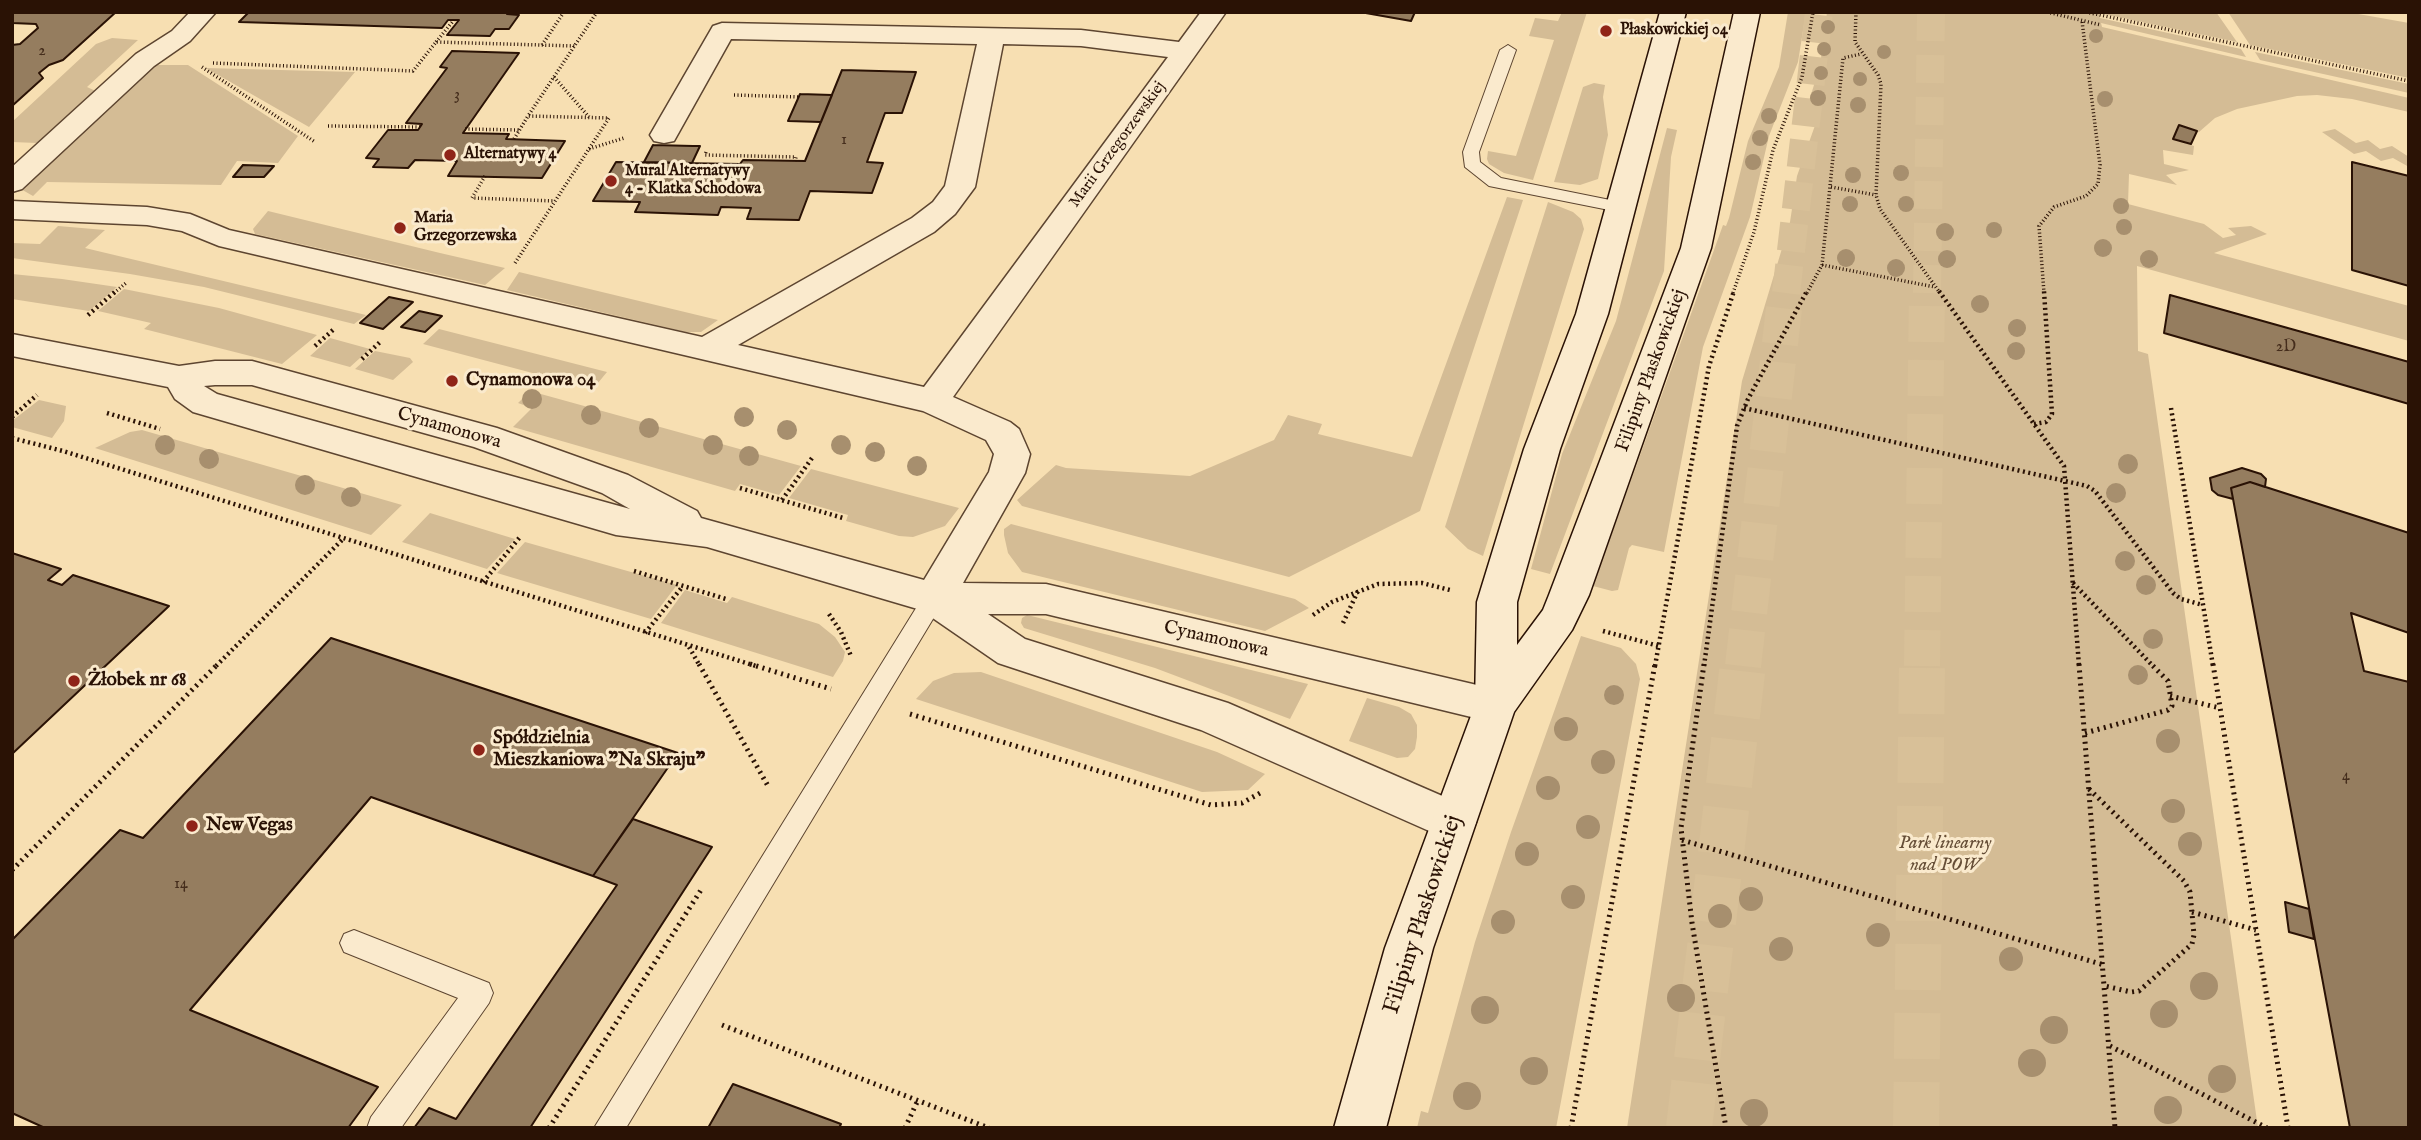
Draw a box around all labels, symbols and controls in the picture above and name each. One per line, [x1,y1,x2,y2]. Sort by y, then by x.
place label: Płaskowickiej 04 [1620,21,1728,41]
marker: Płaskowickiej 04 [1598,23,1614,39]
house number: 2 [38,42,46,62]
street label: Marii Grzegorzewskiej [1066,78,1170,212]
house number: 3 [454,86,460,106]
house number: 1 [841,131,847,151]
place label: Alternatywy 4 [464,145,556,165]
marker: Alternatywy 4 [442,147,458,163]
place label: Mural Alternatywy 4 - Klatka Schodowa [625,162,761,200]
marker: Mural Alternatywy 4 - Klatka Schodowa [603,173,619,189]
place label: Maria Grzegorzewska [414,209,517,247]
marker: Maria Grzegorzewska [392,220,408,236]
street label: Filipiny Płaskowickiej [1612,287,1692,455]
house number: 2D [2276,338,2296,358]
place label: Cynamonowa 04 [466,370,596,392]
marker: Cynamonowa 04 [444,373,460,389]
street label: Cynamonowa [394,403,504,455]
street label: Cynamonowa [1161,617,1271,663]
place label: Żłobek nr 68 [88,670,187,692]
marker: Żłobek nr 68 [66,673,82,689]
place label: Spółdzielnia Mieszkaniowa "Na Skraju" [493,728,705,772]
marker: Spółdzielnia Mieszkaniowa "Na Skraju" [471,742,487,758]
house number: 4 [2342,767,2350,787]
street label: Filipiny Płaskowickiej [1379,812,1469,1018]
place label: New Vegas [206,815,293,837]
marker: New Vegas [184,818,200,834]
park label: Park linearny nad POW [1899,833,1991,877]
house number: 14 [174,875,188,895]

